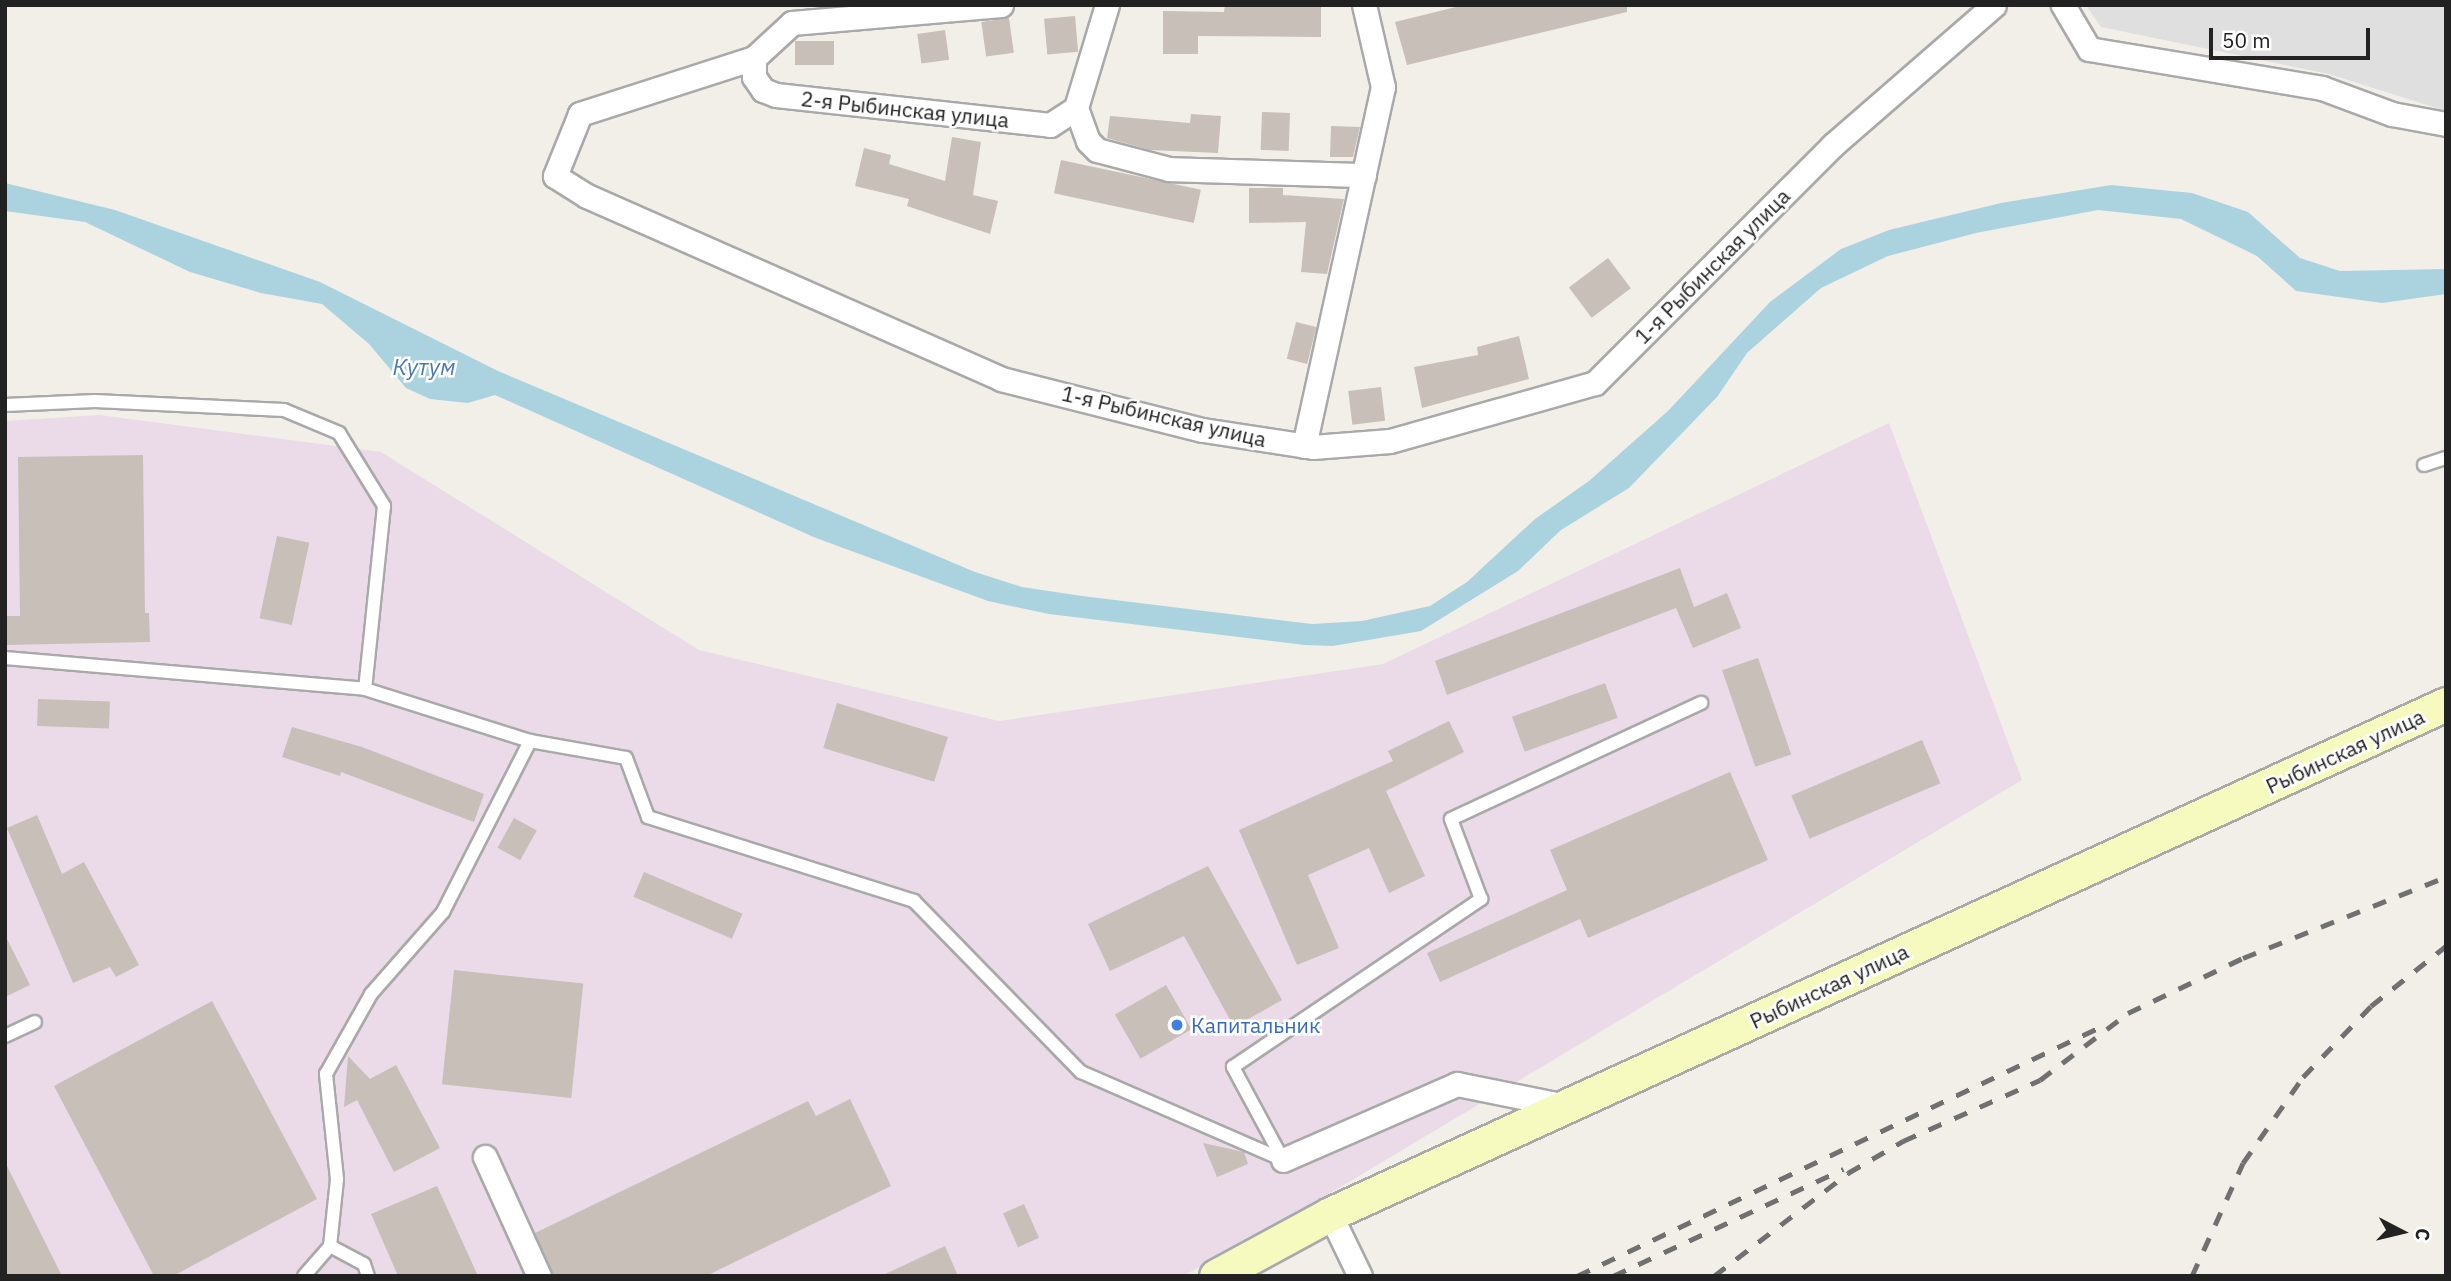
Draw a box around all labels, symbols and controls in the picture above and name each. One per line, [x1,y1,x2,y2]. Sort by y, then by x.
scale bar [2213,14,2374,58]
text: 50 m [2222,26,2271,54]
street label: 2-я Рыбинская улица [800,86,1010,132]
street label: 1-я Рыбинская улица [1629,183,1795,349]
water label: Кутум [392,352,456,380]
street label: 1-я Рыбинская улица [1059,380,1269,452]
street label: Рыбинская улица [2262,703,2428,799]
street label: Рыбинская улица [1746,938,1912,1034]
place label: Капитальник [1191,1012,1320,1038]
marker: Капитальник [1169,1017,1185,1033]
north arrow [2367,1197,2437,1267]
text: С [2410,1227,2436,1242]

